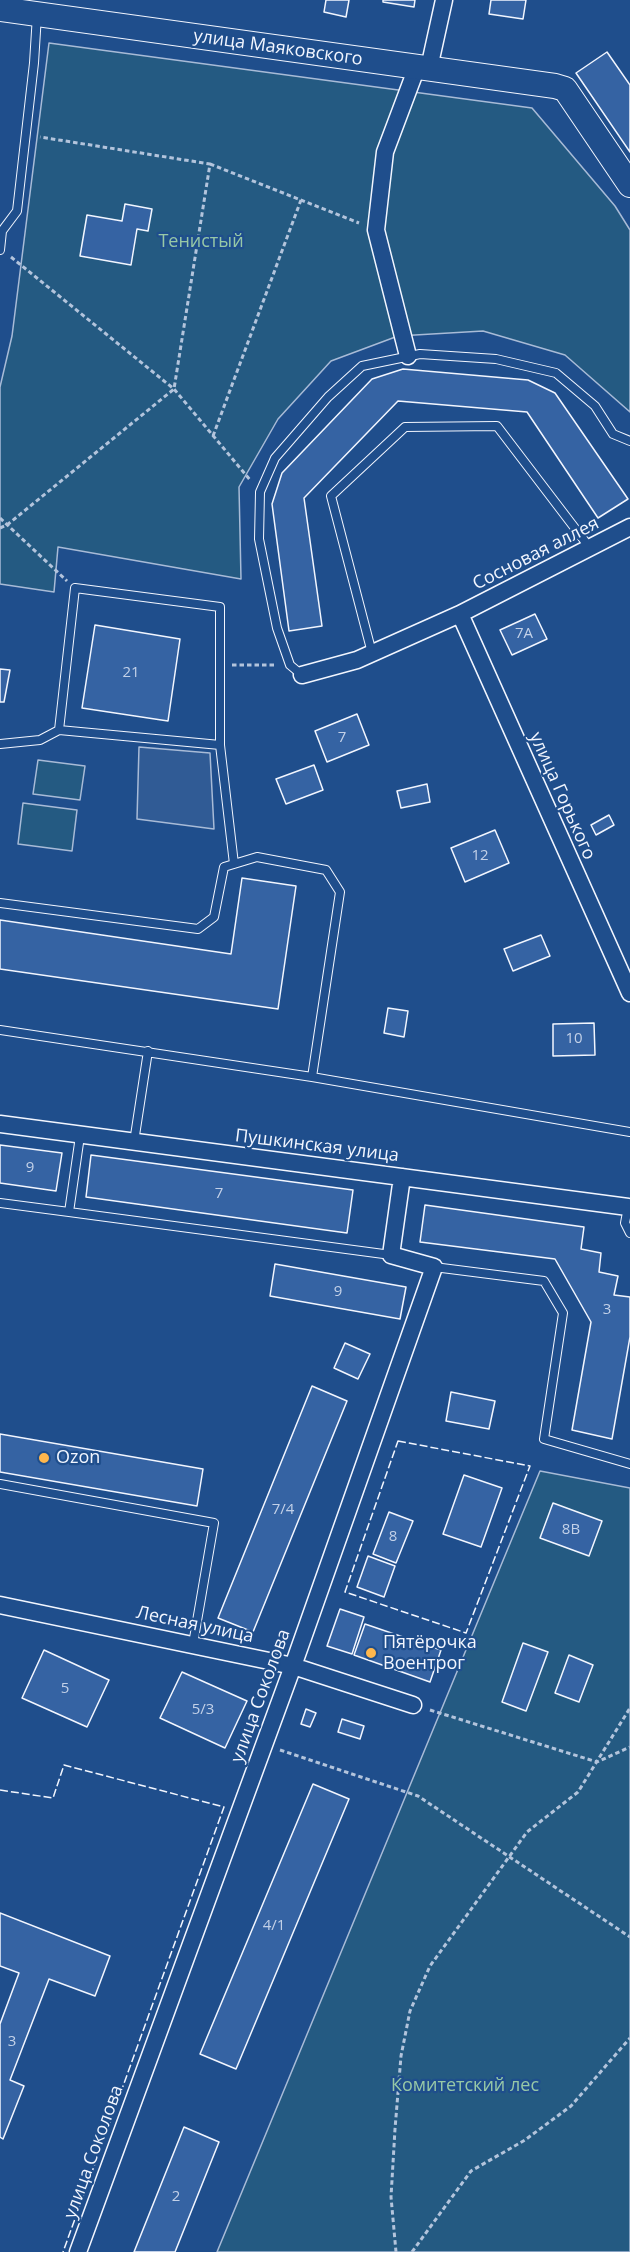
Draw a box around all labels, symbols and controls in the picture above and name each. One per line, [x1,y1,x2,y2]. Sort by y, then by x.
street label: улица Маяковского [192,25,364,71]
park label: Тенистый [158,231,244,253]
street label: Сосновая аллея [469,513,603,595]
house number: 7А [515,625,533,643]
house number: 21 [122,664,140,682]
house number: 7 [338,729,346,747]
street label: улица Горького [524,729,600,863]
house number: 12 [471,847,489,865]
house number: 10 [565,1030,583,1048]
street label: Пушкинская улица [234,1125,400,1167]
house number: 9 [26,1159,34,1177]
house number: 7 [215,1185,223,1203]
house number: 9 [334,1283,342,1301]
house number: 3 [603,1301,611,1319]
place label: Ozon [56,1447,100,1469]
marker: Ozon [37,1451,51,1465]
house number: 7/4 [272,1501,294,1519]
house number: 8В [562,1521,580,1539]
house number: 8 [389,1528,397,1546]
street label: Лесная улица [134,1602,256,1648]
street label: улица Соколова [227,1626,295,1766]
place label: Пятёрочка Воентрог [383,1632,477,1674]
marker: Пятёрочка Воентрог [364,1646,378,1660]
house number: 5 [61,1680,69,1698]
house number: 5/3 [192,1701,214,1719]
house number: 4/1 [263,1917,285,1935]
house number: 3 [8,2033,16,2051]
park label: Комитетский лес [391,2075,539,2097]
street label: улица Соколова [60,2082,128,2222]
house number: 2 [172,2188,180,2206]

